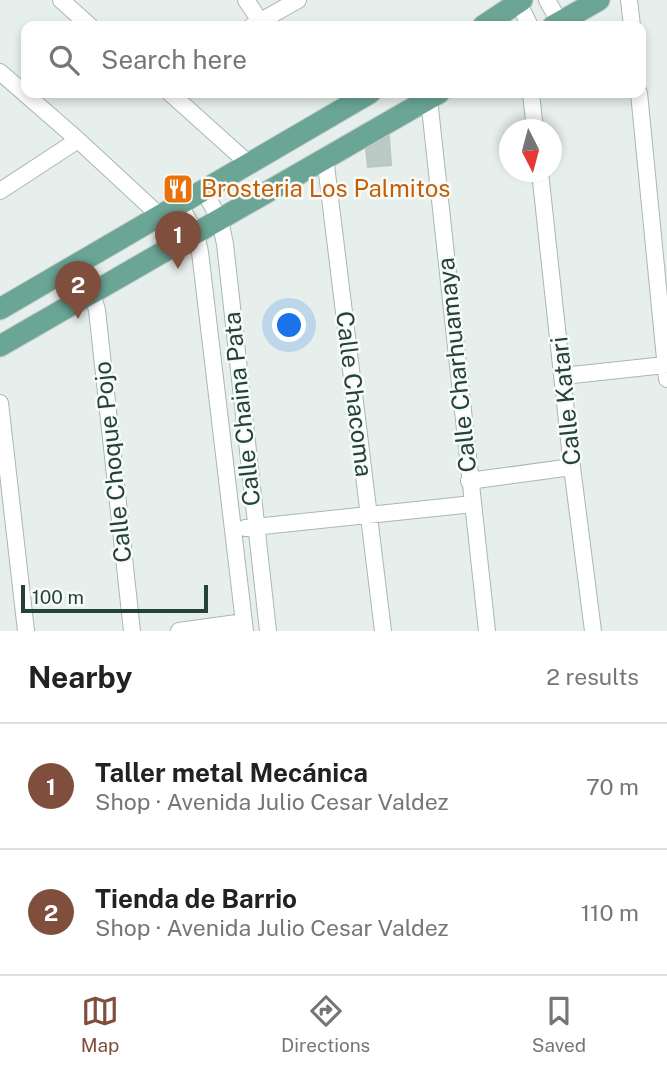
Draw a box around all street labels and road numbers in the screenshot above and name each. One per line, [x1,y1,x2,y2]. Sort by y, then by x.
street label: Calle Charhuamaya [431,256,481,474]
street label: Calle Chacoma [331,309,379,478]
street label: Calle Chaina Pata [217,310,265,508]
street label: Calle Katari [544,335,586,467]
street label: Calle Choque Pojo [88,360,137,564]

